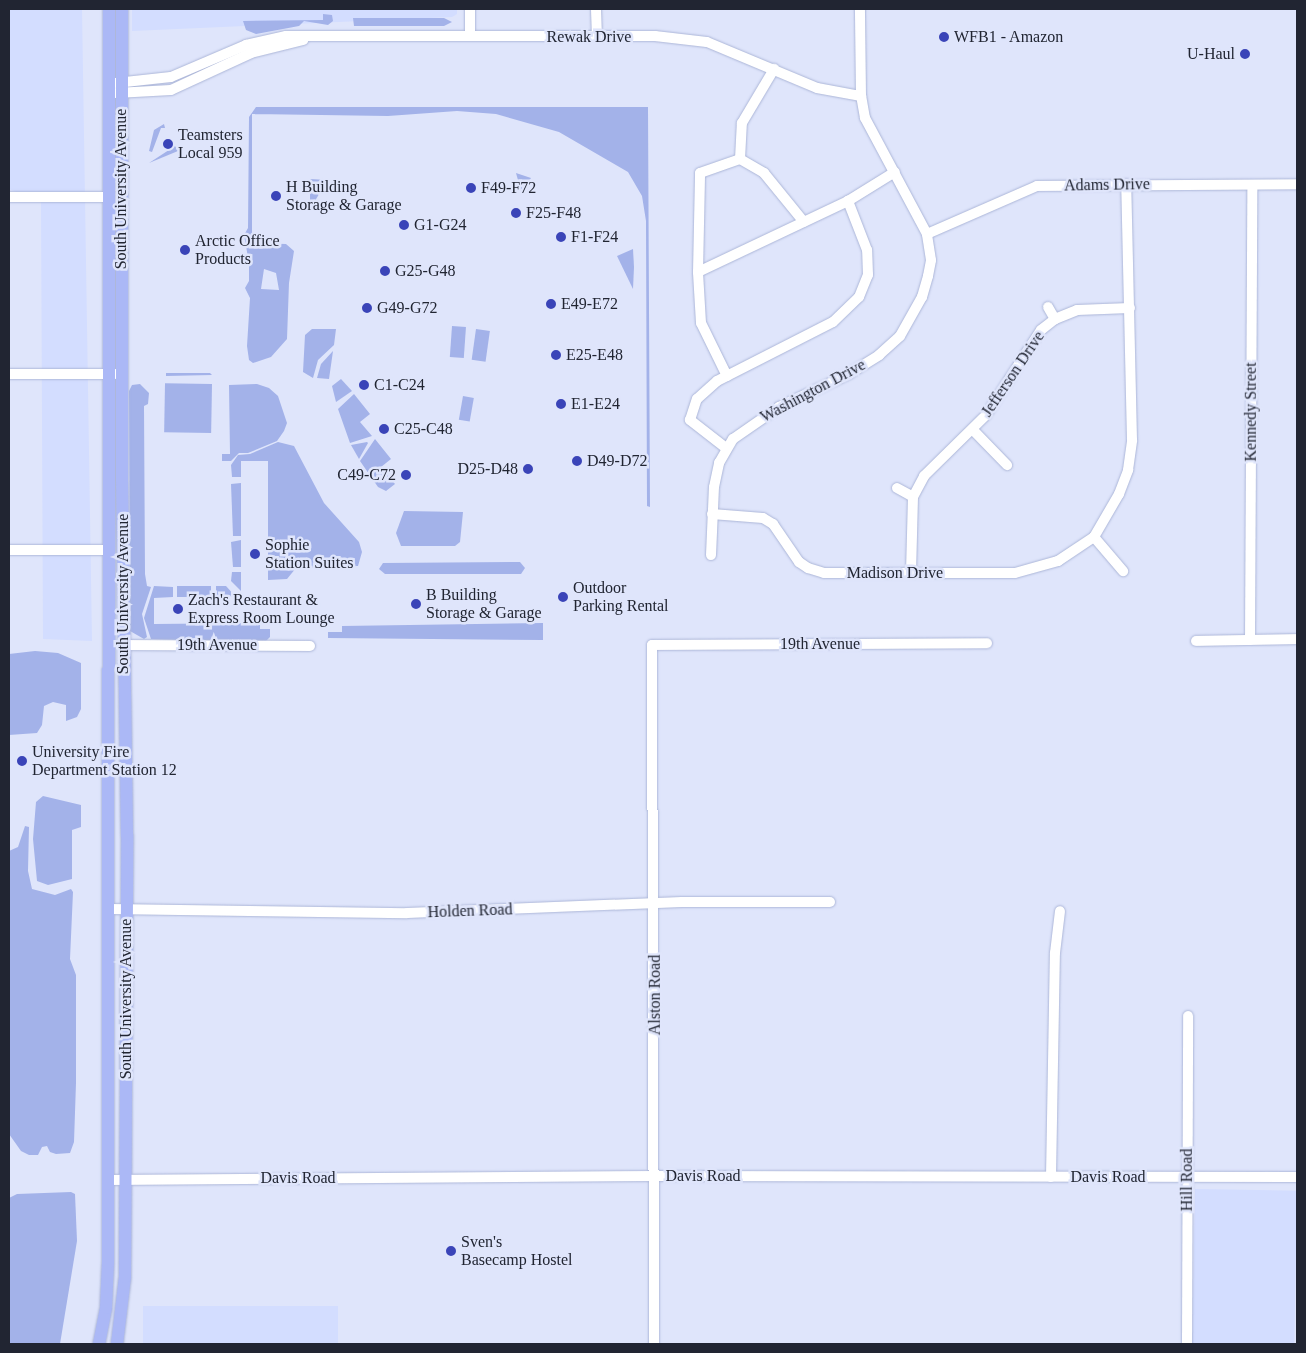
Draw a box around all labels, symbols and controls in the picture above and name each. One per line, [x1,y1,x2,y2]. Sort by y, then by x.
street label: Rewak Drive [547,27,631,47]
place label: WFB1 - Amazon [954,27,1064,47]
marker: WFB1 - Amazon [938,31,950,43]
place label: U-Haul [1187,44,1235,64]
marker: U-Haul [1239,48,1251,60]
street label: South University Avenue [111,108,131,270]
place label: Teamsters Local 959 [178,125,243,163]
marker: Teamsters Local 959 [162,138,174,150]
street label: Adams Drive [1064,175,1150,195]
place label: H Building Storage & Garage [286,177,402,215]
place label: F49-F72 [481,178,536,198]
marker: F49-F72 [465,182,477,194]
marker: H Building Storage & Garage [270,190,282,202]
place label: F25-F48 [526,203,581,223]
marker: F25-F48 [510,207,522,219]
place label: G1-G24 [414,215,466,235]
marker: G1-G24 [398,219,410,231]
place label: F1-F24 [571,227,618,247]
place label: Arctic Office Products [195,231,280,269]
marker: F1-F24 [555,231,567,243]
marker: Arctic Office Products [179,244,191,256]
place label: G25-G48 [395,261,455,281]
marker: G25-G48 [379,265,391,277]
place label: E49-E72 [561,294,618,314]
place label: G49-G72 [377,298,437,318]
marker: E49-E72 [545,298,557,310]
marker: G49-G72 [361,302,373,314]
street label: Jefferson Drive [977,328,1049,420]
place label: E25-E48 [566,345,623,365]
marker: E25-E48 [550,349,562,361]
street label: Washington Drive [757,355,869,427]
street label: Kennedy Street [1241,362,1261,462]
place label: C1-C24 [374,375,425,395]
marker: C1-C24 [358,379,370,391]
place label: E1-E24 [571,394,620,414]
marker: E1-E24 [555,398,567,410]
place label: C25-C48 [394,419,453,439]
marker: C25-C48 [378,423,390,435]
place label: D49-D72 [587,451,647,471]
marker: D49-D72 [571,455,583,467]
place label: D25-D48 [458,459,518,479]
marker: D25-D48 [522,463,534,475]
place label: C49-C72 [337,465,396,485]
marker: C49-C72 [400,469,412,481]
street label: South University Avenue [113,513,133,675]
place label: Sophie Station Suites [265,535,353,573]
marker: Sophie Station Suites [249,548,261,560]
street label: Madison Drive [847,563,943,583]
place label: Outdoor Parking Rental [573,578,669,616]
place label: B Building Storage & Garage [426,585,542,623]
place label: Zach's Restaurant & Express Room Lounge [188,590,335,628]
marker: Outdoor Parking Rental [557,591,569,603]
marker: B Building Storage & Garage [410,598,422,610]
marker: Zach's Restaurant & Express Room Lounge [172,603,184,615]
street label: 19th Avenue [779,634,861,654]
street label: 19th Avenue [176,635,258,655]
place label: University Fire Department Station 12 [32,742,177,780]
marker: University Fire Department Station 12 [16,755,28,767]
street label: Holden Road [427,900,513,922]
street label: South University Avenue [116,918,136,1080]
street label: Alston Road [645,955,665,1035]
street label: Hill Road [1177,1149,1197,1211]
street label: Davis Road [665,1166,741,1186]
street label: Davis Road [1070,1167,1146,1187]
street label: Davis Road [260,1168,336,1188]
place label: Sven's Basecamp Hostel [461,1232,573,1270]
marker: Sven's Basecamp Hostel [445,1245,457,1257]

